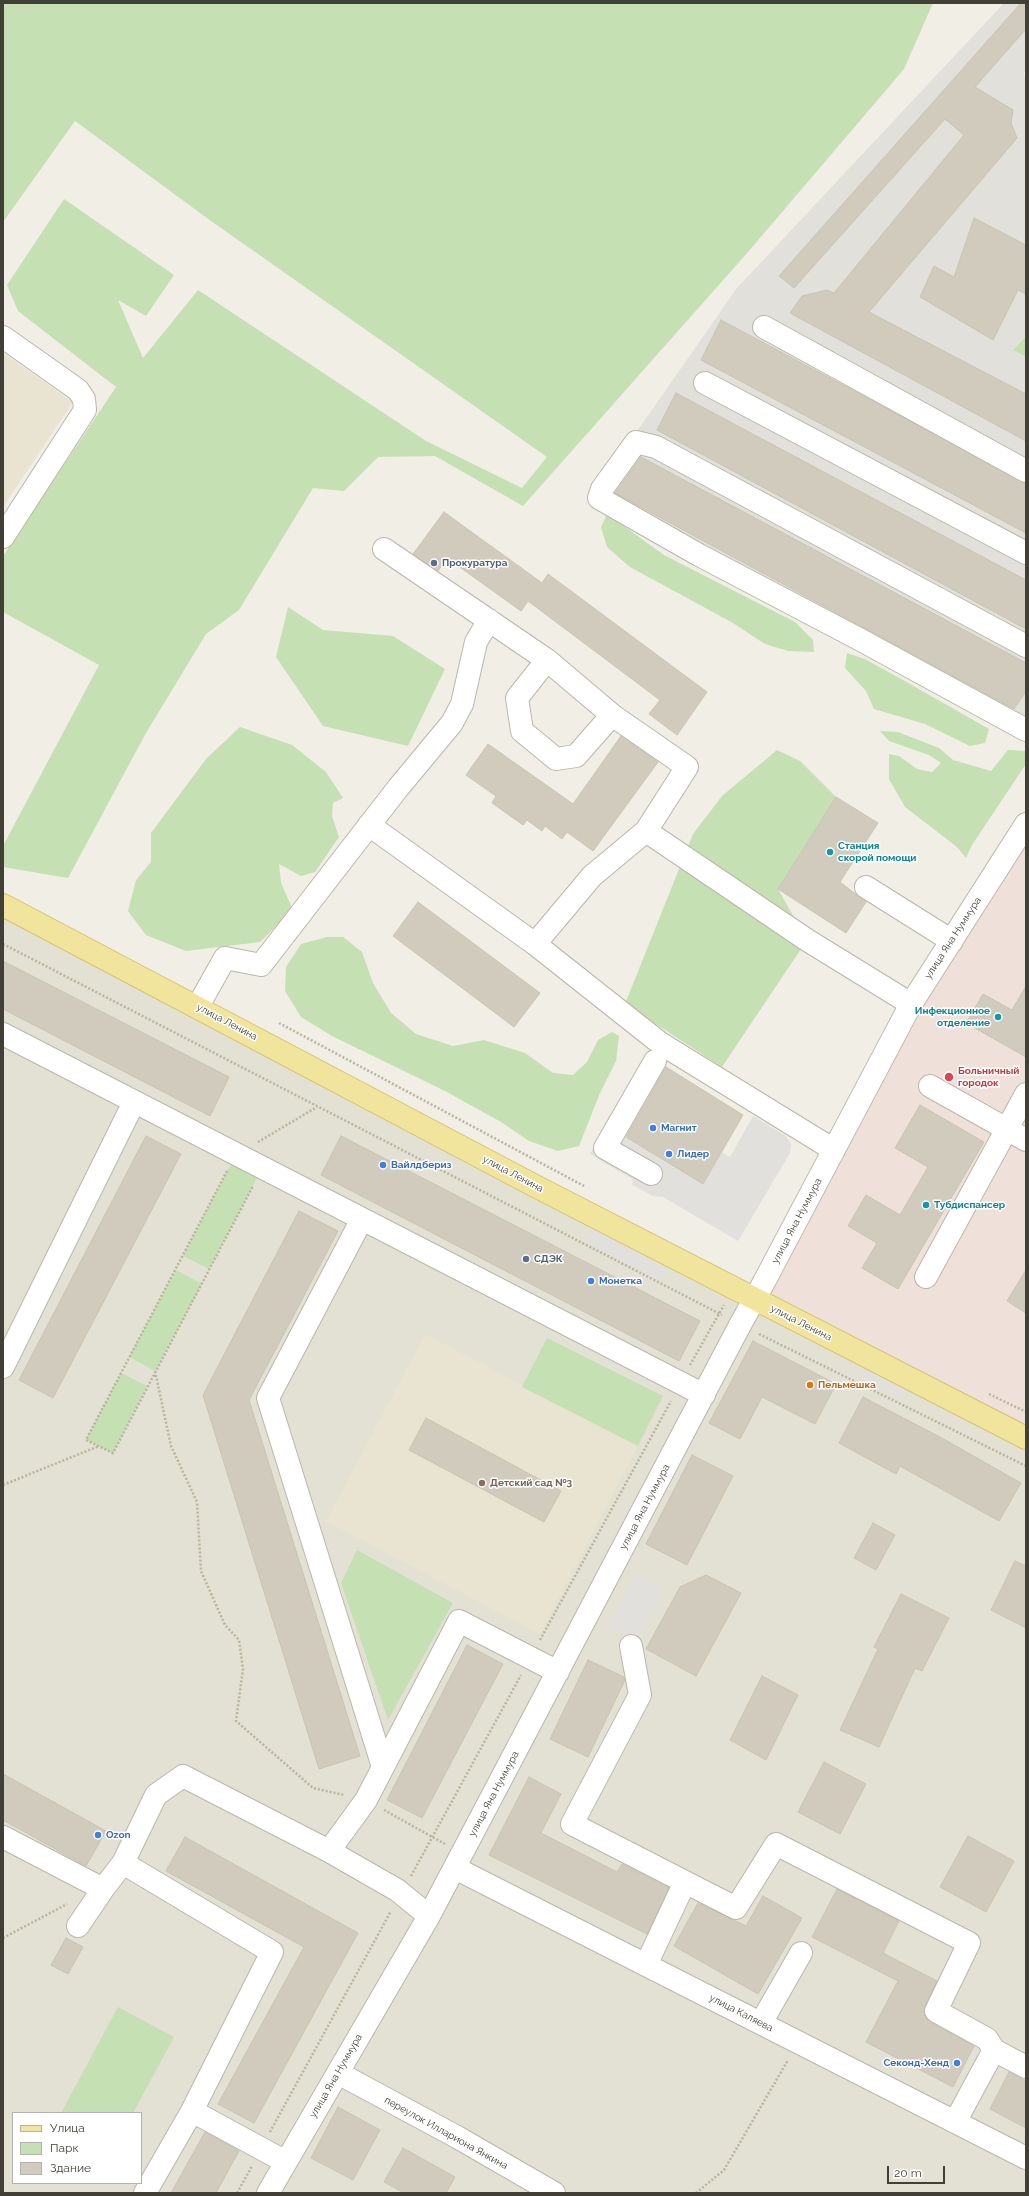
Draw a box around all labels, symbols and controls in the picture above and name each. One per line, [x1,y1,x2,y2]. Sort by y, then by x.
place label: Прокуратура [442,557,507,569]
marker: Прокуратура [429,558,439,568]
place label: Станция скорой помощи [838,840,917,864]
marker: Станция скорой помощи [825,847,835,857]
street label: улица Яна Нуммура [922,895,984,981]
street label: улица Ленина [195,1001,259,1043]
place label: Инфекционное отделение [915,1005,990,1028]
marker: Инфекционное отделение [993,1012,1003,1022]
place label: Больничный городок [958,1065,1019,1088]
marker: Больничный городок [943,1071,955,1083]
place label: Магнит [661,1122,697,1134]
marker: Магнит [648,1123,658,1133]
place label: Лидер [677,1148,709,1160]
marker: Лидер [664,1149,674,1159]
street label: улица Ленина [481,1153,545,1195]
place label: Вайлдбериз [391,1159,452,1171]
marker: Вайлдбериз [378,1160,388,1170]
street label: улица Яна Нуммура [769,1176,825,1266]
place label: Тубдиспансер [934,1199,1005,1211]
marker: Тубдиспансер [921,1200,931,1210]
place label: СДЭК [534,1253,563,1265]
marker: СДЭК [521,1254,531,1264]
place label: Монетка [599,1275,642,1287]
marker: Монетка [586,1276,596,1286]
street label: улица Ленина [768,1302,834,1344]
place label: Пельмешка [818,1379,876,1391]
marker: Пельмешка [805,1380,815,1390]
street label: улица Яна Нуммура [617,1462,673,1552]
place label: Детский сад №3 [490,1477,572,1489]
marker: Детский сад №3 [477,1478,487,1488]
street label: улица Яна Нуммура [466,1749,522,1839]
place label: Ozon [106,1829,130,1841]
marker: Ozon [93,1830,103,1840]
street label: улица Каляева [707,1992,775,2034]
street label: улица Яна Нуммура [307,2032,365,2120]
place label: Секонд-Хенд [884,2057,949,2069]
marker: Секонд-Хенд [952,2058,962,2068]
street label: переулок Иллариона Янкина [382,2094,510,2172]
legend [12,2112,142,2184]
text: Улица [50,2121,85,2135]
text: Парк [50,2141,79,2155]
scale bar [889,2158,947,2184]
text: Здание [50,2161,91,2175]
text: 20 m [894,2166,922,2180]

